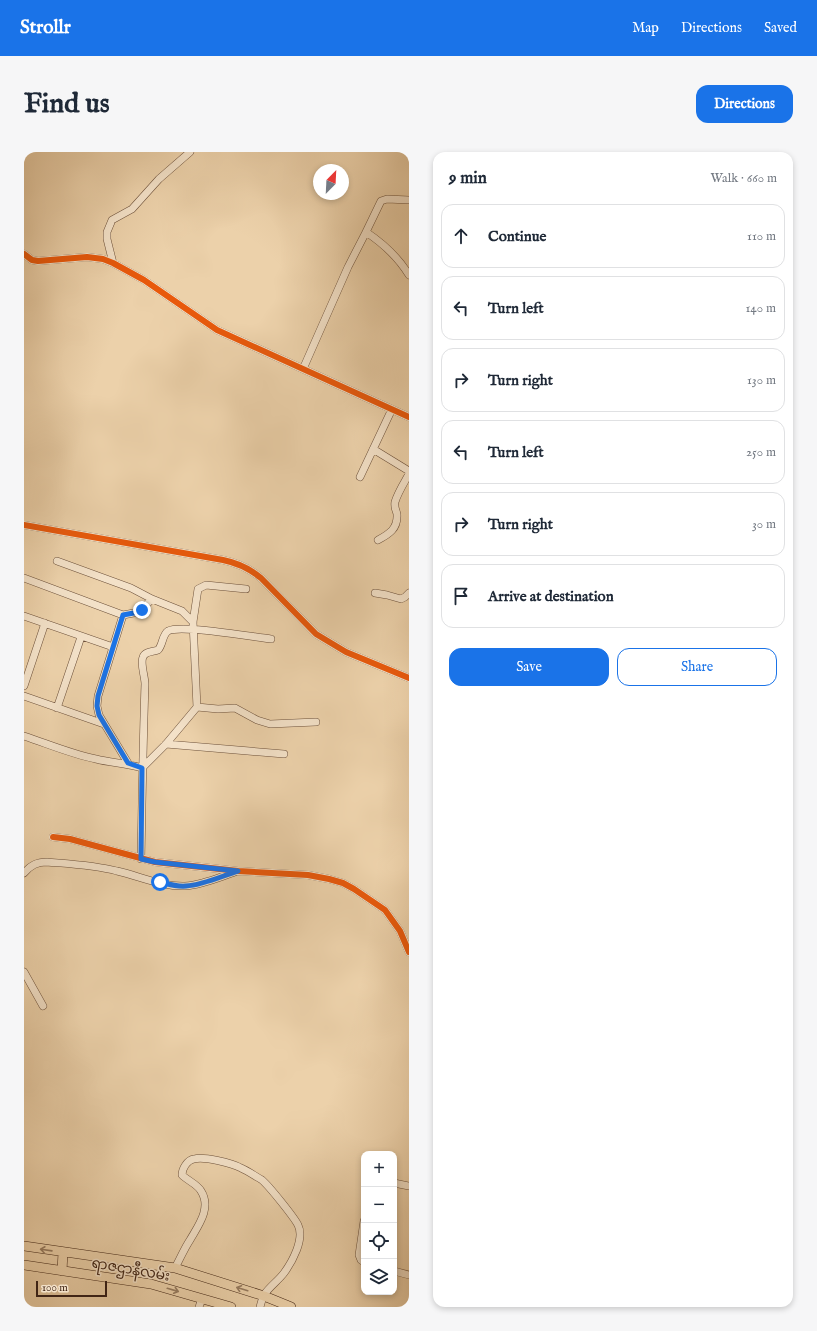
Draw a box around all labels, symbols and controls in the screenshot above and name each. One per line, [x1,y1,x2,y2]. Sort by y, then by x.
text: Strollr [20,16,71,40]
text: Map [632,19,659,37]
text: Directions [681,19,742,37]
text: Saved [764,19,797,37]
button: Directions [696,85,793,123]
text: Find us [24,87,110,122]
north arrow [313,164,349,200]
text: 9 min [449,168,487,189]
text: Walk · 660 m [711,170,777,187]
icon: ahead [450,225,472,247]
text: Continue [488,227,546,246]
text: 110 m [747,228,776,245]
icon: left [450,297,472,319]
text: Turn left [488,299,544,318]
text: 140 m [746,300,776,317]
icon: right [450,369,472,391]
text: Turn right [488,371,553,390]
text: 130 m [747,372,776,389]
icon: left [450,441,472,463]
text: Turn left [488,443,544,462]
text: 250 m [746,444,776,461]
icon: right [450,513,472,535]
text: Turn right [488,515,553,534]
text: 30 m [752,516,776,533]
icon: arrive [450,585,472,607]
text: Arrive at destination [488,587,614,606]
route end [133,601,151,619]
button: Save [449,648,609,686]
button: Share [617,648,777,686]
route start [151,873,169,891]
map controls [361,1151,397,1295]
button: + [361,1151,397,1187]
button: − [361,1187,397,1223]
button: locate [361,1223,397,1259]
one-way arrow [40,1246,53,1254]
street label: ရာဇဌာနီလမ်း [90,1252,172,1288]
button: layers [361,1259,397,1295]
scale bar [36,1279,107,1298]
text: 100 m [42,1281,68,1295]
one-way arrow [235,1285,248,1292]
one-way arrow [166,1287,179,1294]

